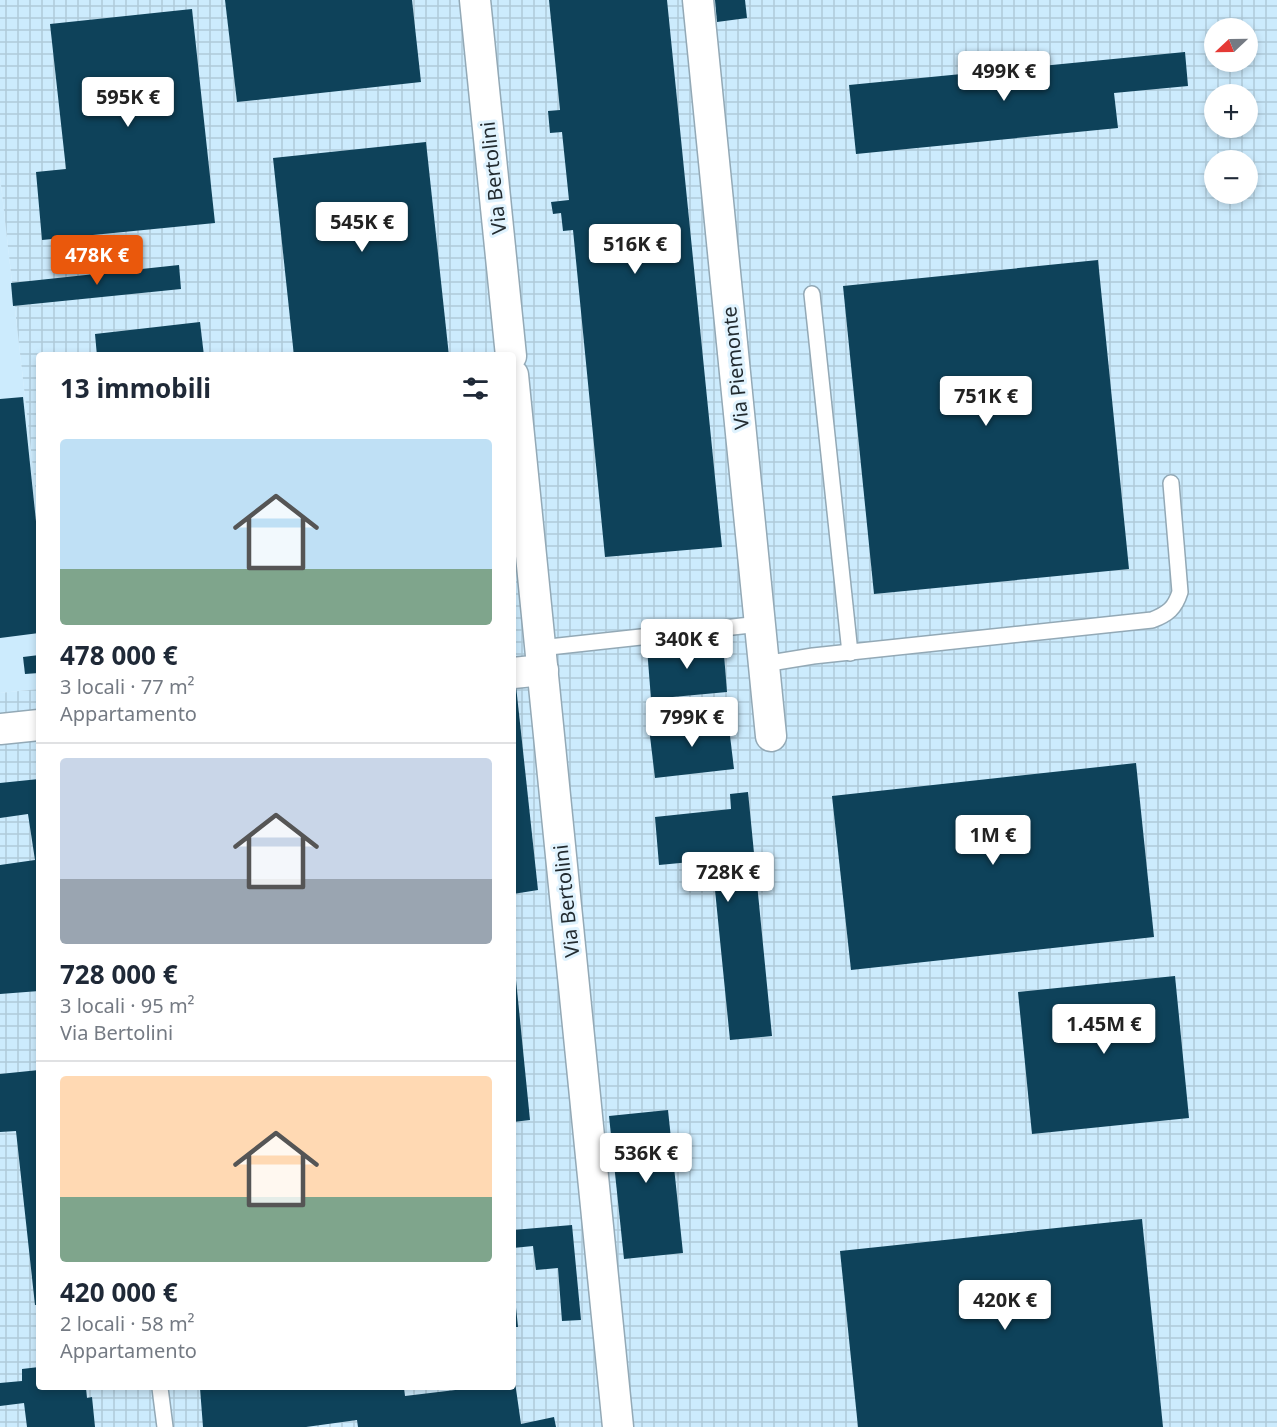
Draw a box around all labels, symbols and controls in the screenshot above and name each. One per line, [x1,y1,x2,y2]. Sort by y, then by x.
north arrow [1204,18,1258,72]
map controls [1204,18,1258,204]
pin: 499K € [955,51,1053,102]
text: 499K € [972,57,1036,84]
pin: 595K € [79,77,177,128]
text: 595K € [96,83,160,110]
button: + [1204,84,1258,138]
street label: Via Bertolini [474,120,512,236]
button: − [1204,150,1258,204]
pin: 545K € [313,202,411,253]
text: 545K € [330,208,394,235]
pin: 516K € [586,224,684,275]
text: 516K € [603,230,667,257]
pin: 478K € [48,235,146,286]
text: 478K € [65,241,129,268]
street label: Via Piemonte [715,305,755,431]
text: 13 immobili [60,370,211,406]
icon: filters [459,372,492,405]
pin: 751K € [937,376,1035,427]
text: 751K € [954,382,1018,409]
icon: home [222,478,330,586]
pin: 340K € [638,619,736,670]
text: 340K € [655,625,719,652]
text: 478 000 € [60,637,178,673]
text: 3 locali · 77 m² [60,673,195,700]
pin: 799K € [643,697,741,748]
text: Appartamento [60,700,197,727]
text: 799K € [660,703,724,730]
icon: home [222,797,330,905]
pin: 1M € [957,815,1029,866]
text: 1M € [970,821,1016,848]
street label: Via Bertolini [547,843,585,959]
pin: 728K € [679,852,777,903]
text: 728K € [696,858,760,885]
text: 728 000 € [60,956,178,992]
text: 3 locali · 95 m² [60,992,195,1019]
pin: 1.45M € [1049,1004,1159,1055]
text: 1.45M € [1066,1010,1142,1037]
text: Via Bertolini [60,1019,173,1046]
icon: home [222,1115,330,1223]
pin: 536K € [597,1133,695,1184]
text: 536K € [614,1139,678,1166]
text: 420 000 € [60,1274,178,1310]
pin: 420K € [956,1280,1054,1331]
text: 420K € [973,1286,1037,1313]
text: 2 locali · 58 m² [60,1310,195,1337]
text: Appartamento [60,1337,197,1364]

